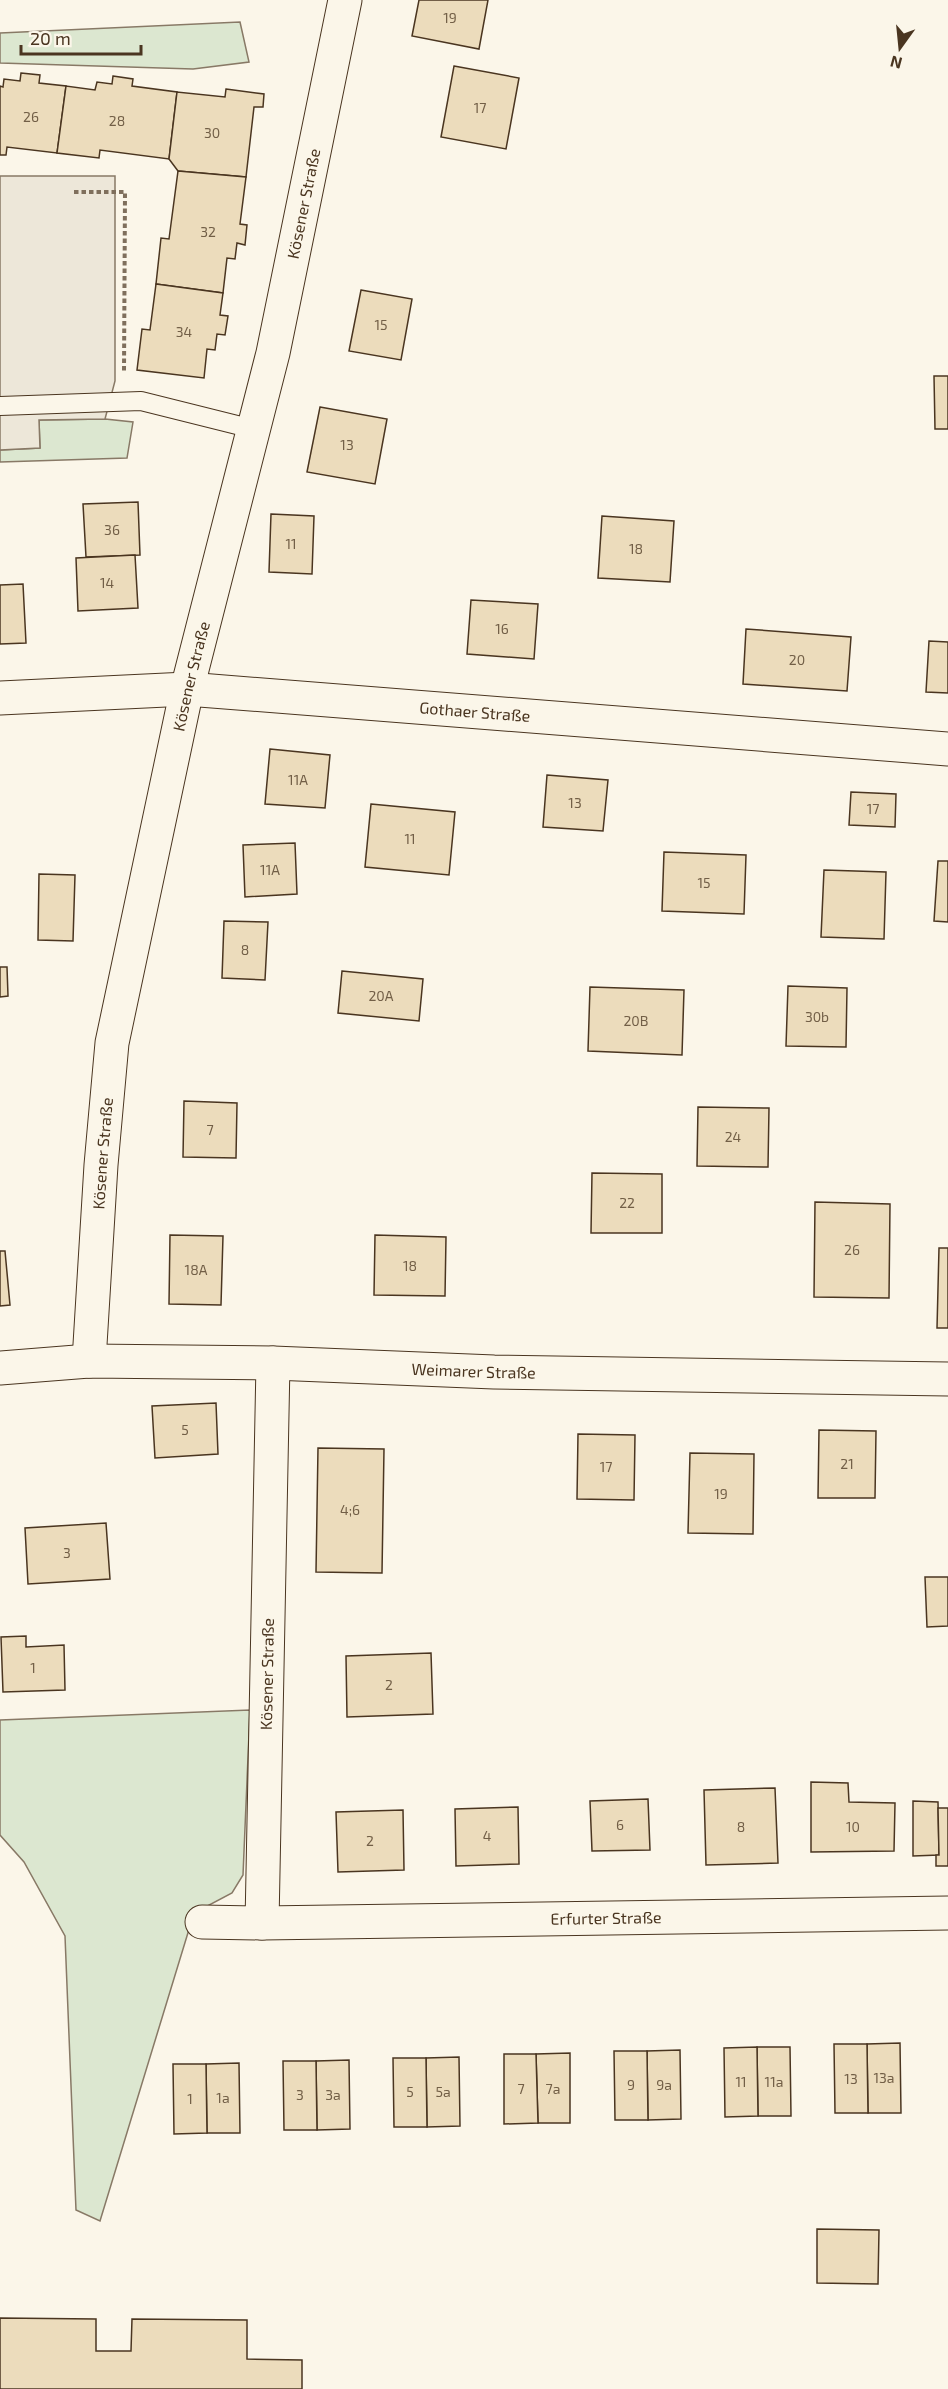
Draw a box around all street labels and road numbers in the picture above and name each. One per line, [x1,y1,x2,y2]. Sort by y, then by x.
street label: Kösener Straße [282,147,324,260]
street label: Kösener Straße [168,619,213,733]
street label: Gothaer Straße [419,697,531,725]
street label: Kösener Straße [88,1097,116,1210]
street label: Weimarer Straße [411,1359,536,1382]
street label: Kösener Straße [256,1618,277,1730]
street label: Erfurter Straße [550,1907,662,1928]

